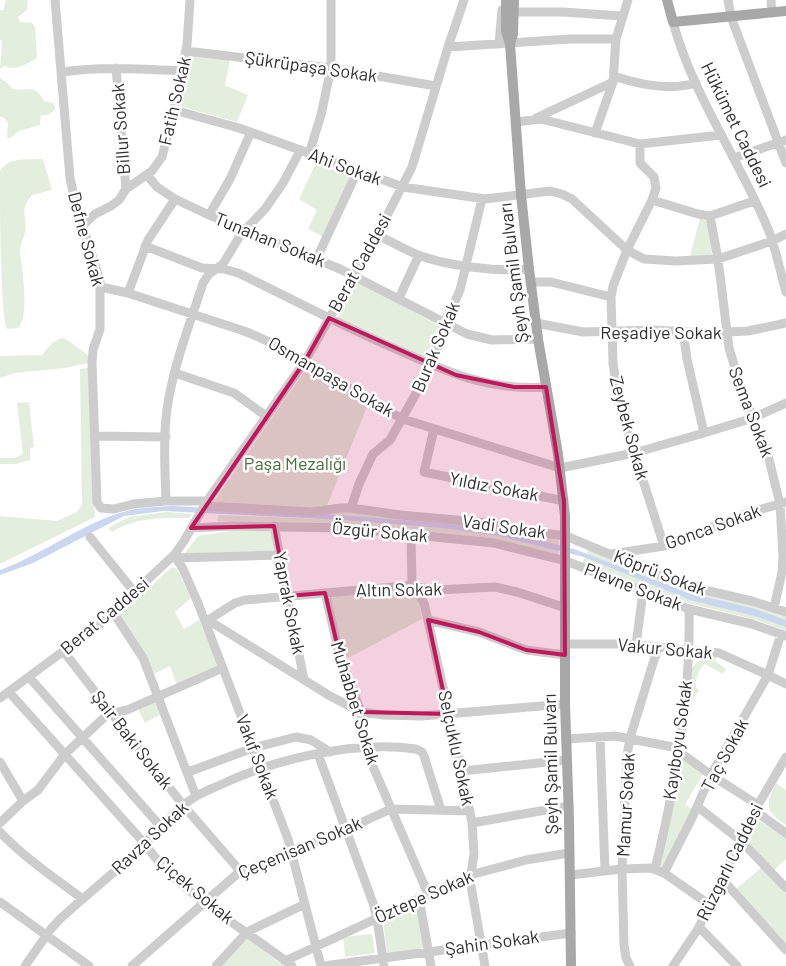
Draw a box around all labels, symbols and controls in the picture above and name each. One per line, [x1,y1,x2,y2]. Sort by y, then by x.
street label: Şükrüpaşa Sokak [243,46,379,86]
street label: Fatih Sokak [153,54,195,147]
street label: Hükümet Caddesi [697,58,777,191]
street label: Billur Sokak [106,83,134,175]
street label: Ahi Sokak [306,143,385,189]
street label: Defne Sokak [64,189,110,289]
street label: Şeyh Şamil Bulvarı [493,202,533,344]
street label: Tunahan Sokak [212,207,329,271]
street label: Berat Caddesi [323,210,395,316]
street label: Burak Sokak [406,298,464,395]
street label: Reşadiye Sokak [600,321,722,343]
street label: Osmanpaşa Sokak [265,331,398,421]
street label: Sema Sokak [725,363,779,460]
street label: Zeybek Sokak [606,373,654,482]
park label: Paşa Mezalığı [244,452,346,474]
street label: Yıldız Sokak [448,467,541,505]
street label: Gonca Sokak [662,499,763,553]
street label: Vadi Sokak [461,509,547,543]
street label: Özgür Sokak [331,516,429,546]
street label: Köprü Sokak [611,544,710,600]
street label: Yaprak Sokak [269,550,311,656]
street label: Plevne Sokak [581,557,685,615]
street label: Berat Caddesi [56,572,153,659]
street label: Altın Sokak [356,577,442,601]
street label: Vakur Sokak [617,633,713,663]
street label: Muhabbet Sokak [327,638,385,767]
street label: Kayıboyu Sokak [658,679,696,801]
street label: Şair Baki Sokak [87,686,178,793]
street label: Selçuklu Sokak [434,688,480,807]
street label: Şeyh Şamil Bulvarı [538,693,562,835]
street label: Vakıf Sokak [232,711,284,802]
street label: Taç Sokak [696,714,752,795]
street label: Mamur Sokak [611,752,639,858]
street label: Ravza Sokak [106,796,192,878]
street label: Rüzgarlı Caddesi [691,799,767,924]
street label: Çeçenisan Sokak [234,811,365,883]
street label: Çiçek Sokak [152,850,239,928]
street label: Öztepe Sokak [371,865,476,928]
street label: Şahin Sokak [443,925,540,959]

